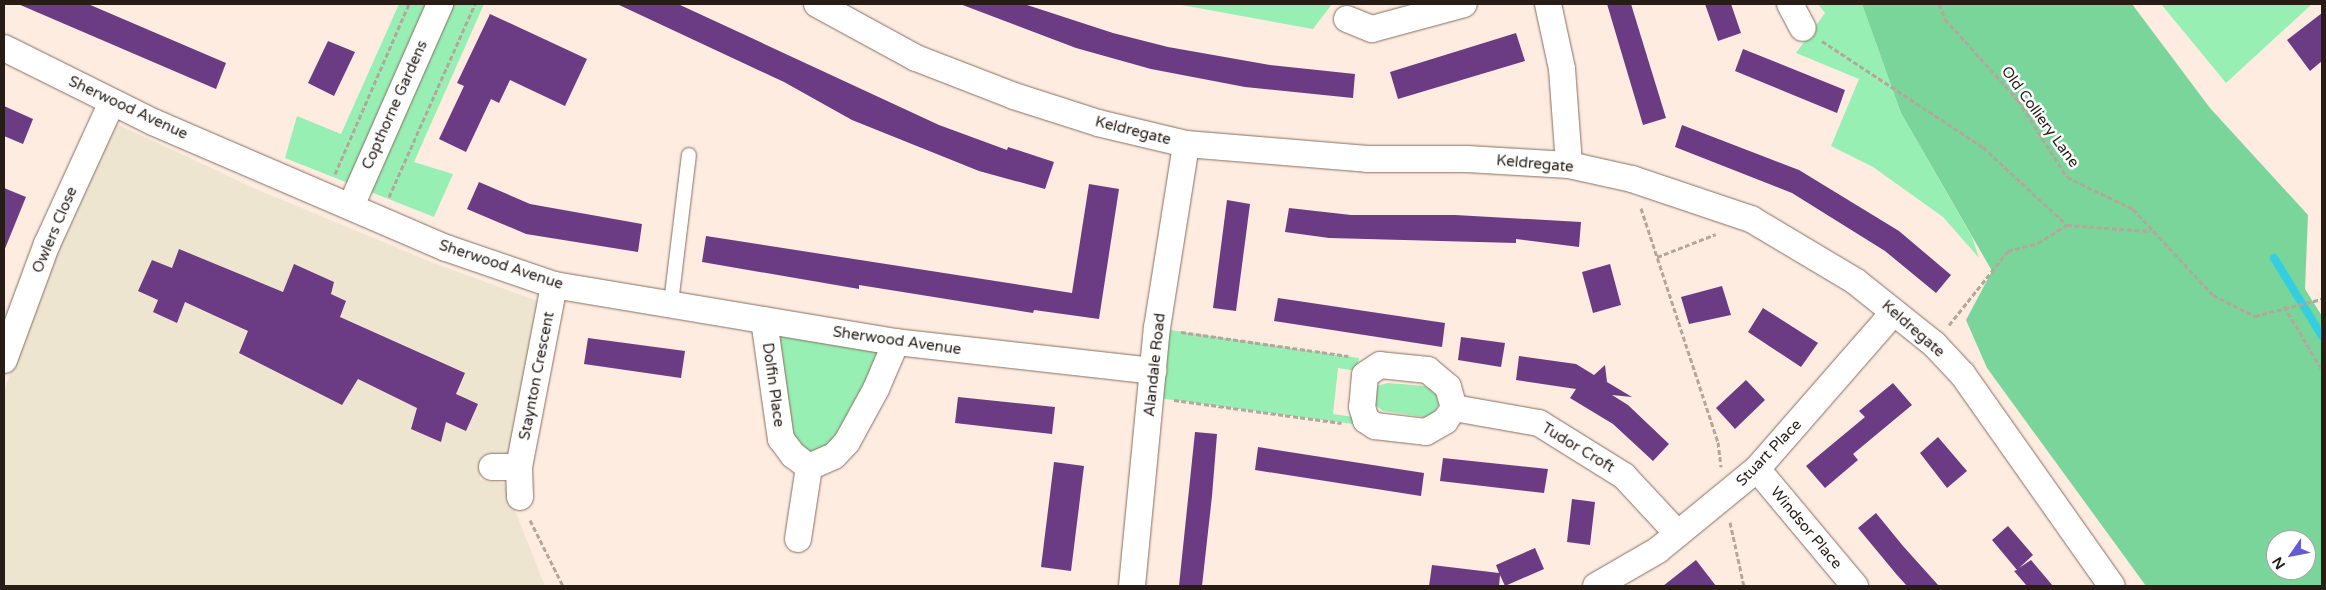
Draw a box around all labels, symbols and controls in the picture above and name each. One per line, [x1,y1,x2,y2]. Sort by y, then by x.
street label: Copthorne Gardens [358,38,432,172]
street label: Old Colliery Lane [1997,63,2083,171]
street label: Sherwood Avenue [65,72,191,144]
street label: Keldregate [1093,113,1173,149]
street label: Keldregate [1496,152,1574,176]
street label: Owlers Close [29,184,81,276]
street label: Sherwood Avenue [437,236,565,294]
street label: Keldregate [1878,297,1948,361]
street label: Staynton Crescent [516,310,558,442]
street label: Alandale Road [1141,312,1169,418]
street label: Sherwood Avenue [832,323,962,359]
street label: Dolfin Place [758,342,788,428]
street label: Stuart Place [1733,416,1805,490]
street label: Tudor Croft [1538,419,1618,477]
street label: Windsor Place [1766,483,1846,573]
north arrow [2266,530,2316,580]
text: N [2269,554,2289,572]

